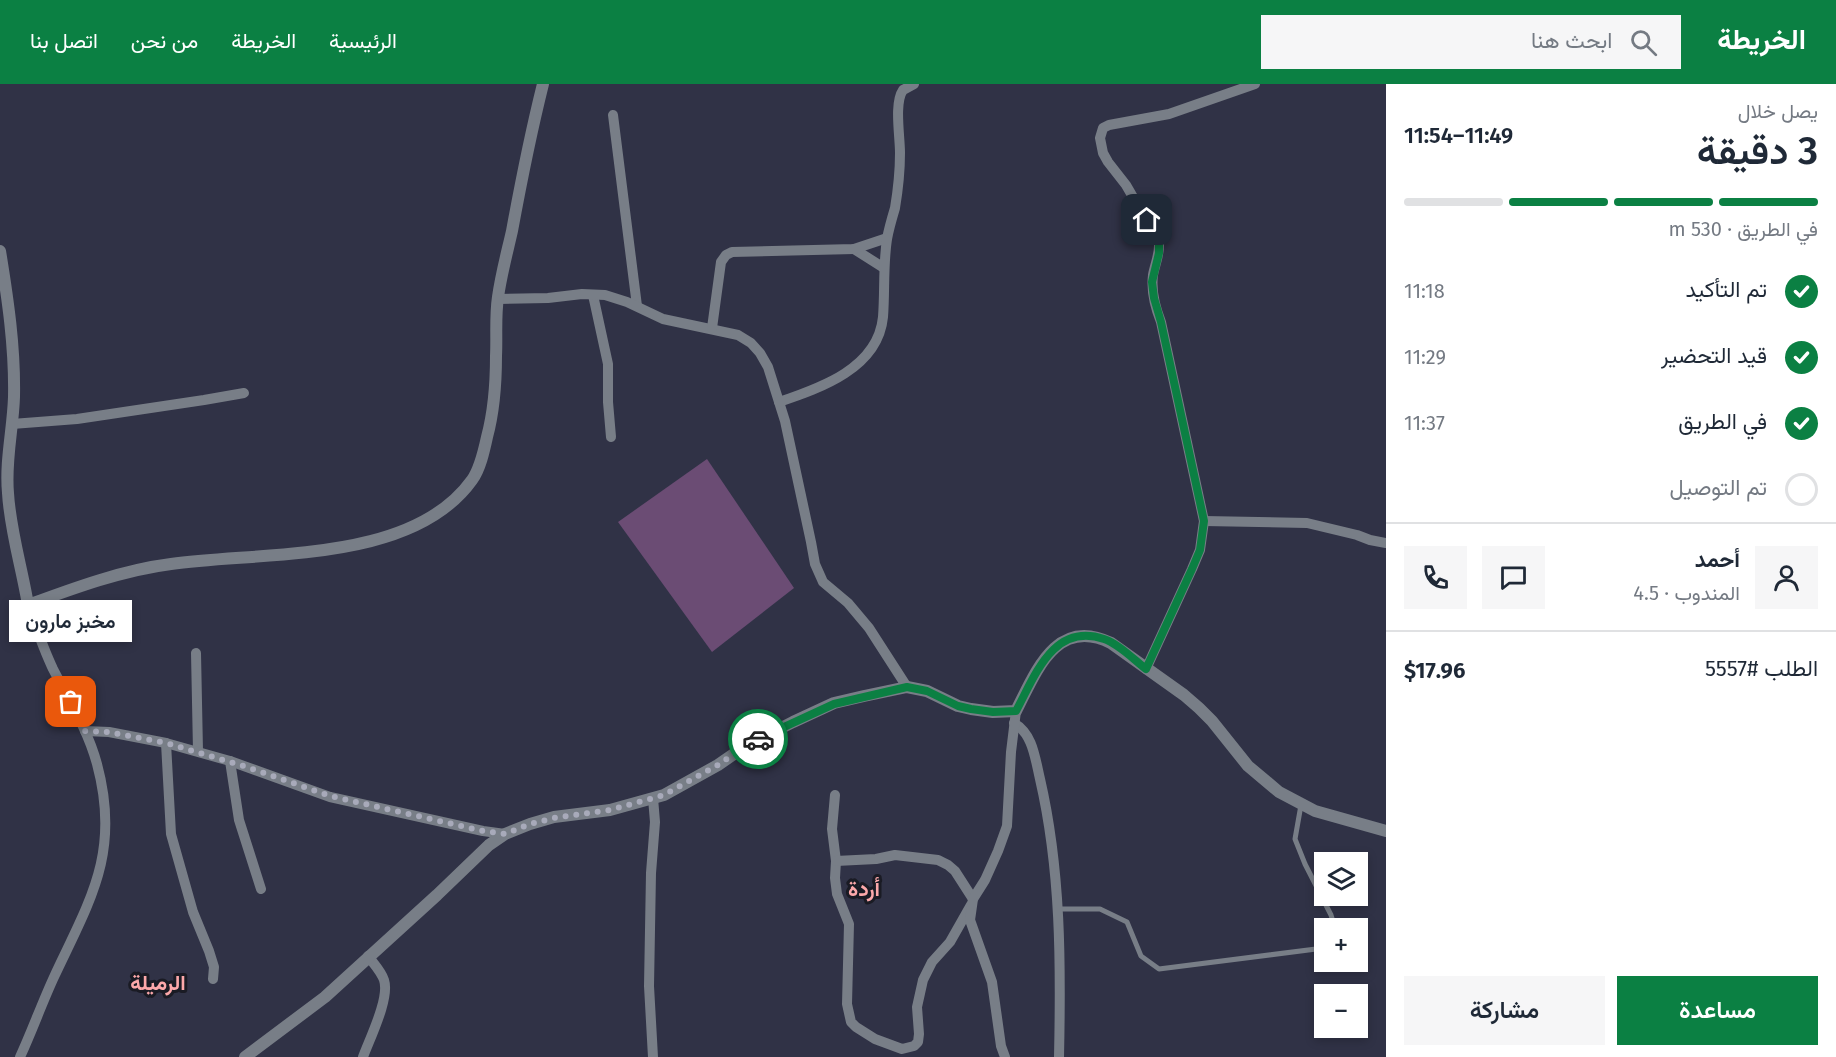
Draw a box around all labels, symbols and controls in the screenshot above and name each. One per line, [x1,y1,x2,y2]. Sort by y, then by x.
search box [1261,15,1681,69]
text: الخريطة [1717,23,1806,56]
icon: search [1627,26,1660,59]
text: ابحث هنا [1531,27,1612,54]
text: اتصل بنا [30,28,98,54]
text: من نحن [131,28,198,54]
text: الخريطة [231,28,296,54]
text: الرئيسية [329,28,397,54]
text: يصل خلال [1738,99,1818,123]
text: 11:49–11:54 [1404,122,1513,149]
text: 3 دقيقة [1697,128,1818,174]
pin [1121,194,1172,245]
icon: home [1130,203,1163,236]
text: في الطريق · 530 m [1668,217,1818,241]
icon: check [1785,275,1818,308]
text: تم التأكيد [1685,276,1767,303]
text: 11:18 [1404,279,1445,303]
icon: check [1785,341,1818,374]
text: قيد التحضير [1661,342,1767,369]
text: 11:29 [1404,345,1446,369]
icon: check [1785,407,1818,440]
text: في الطريق [1678,408,1767,435]
text: 11:37 [1404,411,1445,435]
text: تم التوصيل [1669,474,1767,501]
button: phone [1404,546,1467,609]
button: chat [1482,546,1545,609]
text: أحمد [1695,546,1740,573]
button: person [1755,546,1818,609]
text: المندوب · 4.5 [1633,581,1740,605]
callout: مخبز مارون [10,600,132,642]
text: مخبز مارون [25,609,116,633]
text: الطلب #5557 [1705,655,1818,682]
text: $17.96 [1404,657,1465,684]
pin [45,676,96,727]
icon: bag [54,685,87,718]
courier [728,709,788,769]
icon: car [742,723,775,756]
map controls [1314,852,1368,1038]
button: layers [1314,852,1368,906]
district label: أردة [848,876,880,902]
button: + [1314,918,1368,972]
district label: الرميلة [130,970,186,996]
button: مشاركة [1404,976,1605,1045]
button: مساعدة [1617,976,1818,1045]
button: − [1314,984,1368,1038]

